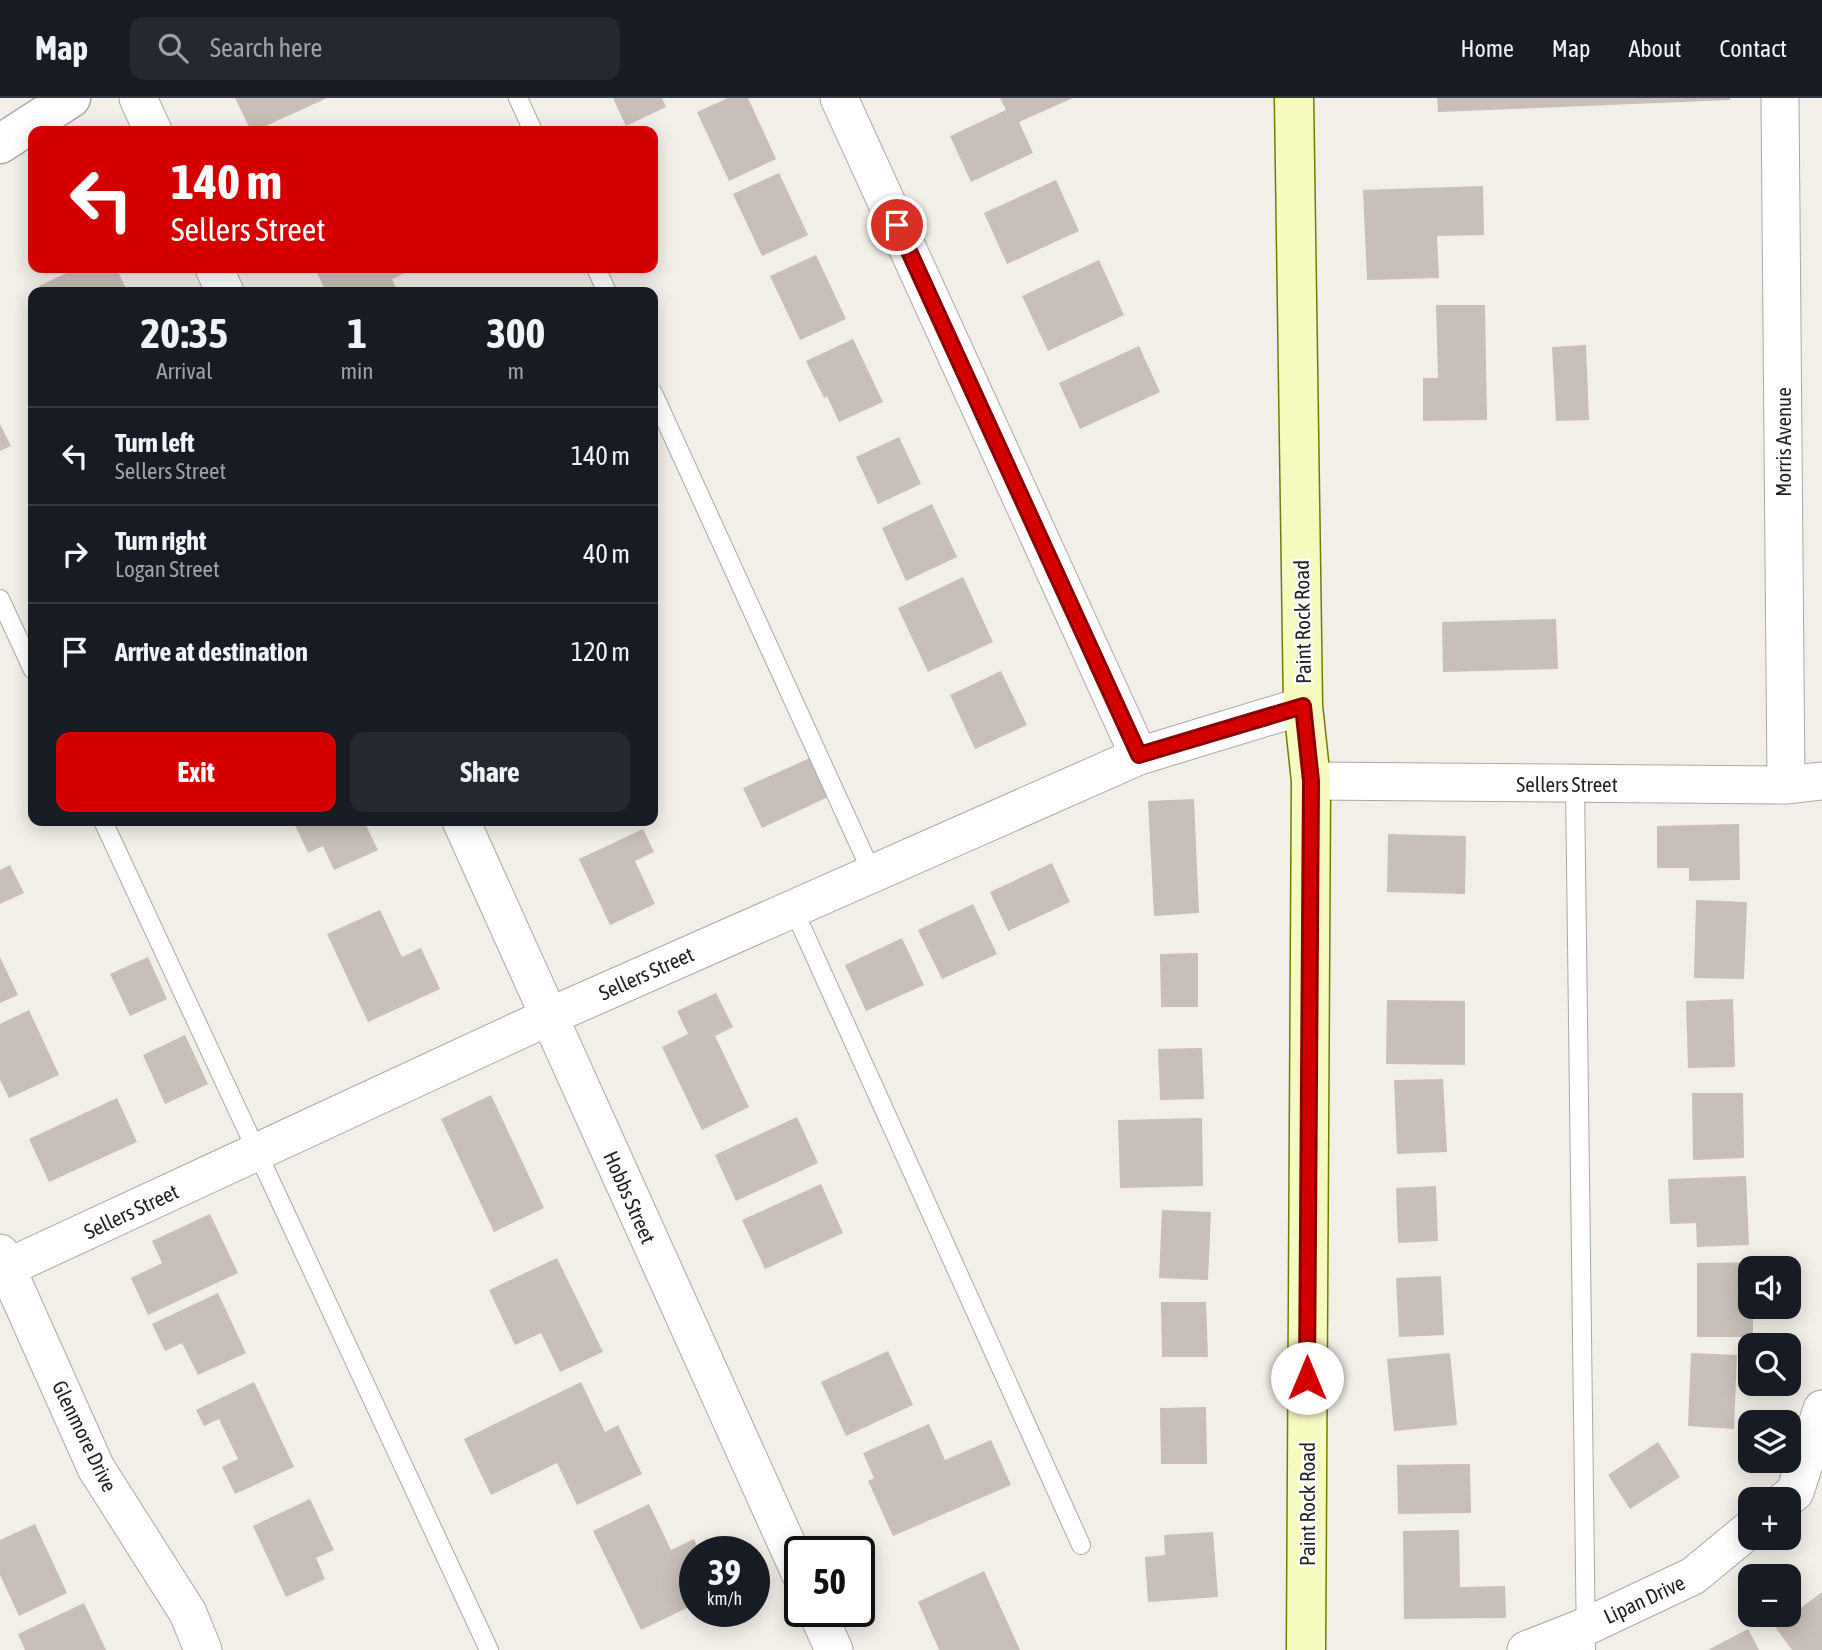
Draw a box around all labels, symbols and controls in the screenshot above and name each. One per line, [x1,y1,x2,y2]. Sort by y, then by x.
search box [130,17,620,80]
text: Map [35,29,88,67]
icon: search [154,29,192,67]
text: Search here [210,33,322,63]
text: Home [1460,35,1514,62]
text: Map [1552,35,1590,62]
text: About [1628,35,1681,62]
text: Contact [1719,35,1787,62]
text: 140 m [171,153,282,209]
icon: left [56,154,147,245]
pin [867,195,927,255]
icon: arrive [878,206,916,244]
text: Sellers Street [171,211,325,248]
text: 20:35 [141,309,228,357]
text: 1 [347,309,367,357]
text: 300 [486,309,545,357]
text: Arrival [156,358,212,384]
text: min [341,358,374,384]
text: m [507,358,524,384]
street label: Morris Avenue [1771,387,1795,497]
text: Turn left [115,428,195,458]
icon: left [56,437,94,475]
text: 140 m [571,441,630,471]
text: Sellers Street [115,458,226,484]
text: Turn right [115,526,206,556]
icon: right [56,535,94,573]
text: 40 m [583,539,630,569]
text: Logan Street [115,556,220,582]
street label: Paint Rock Road [1289,560,1315,684]
icon: arrive [56,633,94,671]
text: Arrive at destination [115,637,308,667]
text: 120 m [571,637,630,667]
button: Exit [56,732,336,812]
button: Share [350,732,630,812]
street label: Sellers Street [1516,772,1618,796]
street label: Sellers Street [595,941,697,1005]
street label: Hobbs Street [599,1147,661,1247]
street label: Sellers Street [80,1179,182,1243]
map controls [1738,1256,1801,1627]
button: sound [1738,1256,1801,1319]
button: search [1738,1333,1801,1396]
position arrow [1270,1341,1344,1415]
street label: Glenmore Drive [48,1377,122,1495]
button: layers [1738,1410,1801,1473]
street label: Paint Rock Road [1295,1442,1319,1566]
button: + [1738,1487,1801,1550]
speed limit sign: 50 [784,1536,875,1627]
text: 39 [708,1552,741,1592]
button: − [1738,1564,1801,1627]
street label: Lipan Drive [1600,1570,1688,1628]
text: km/h [707,1588,742,1609]

